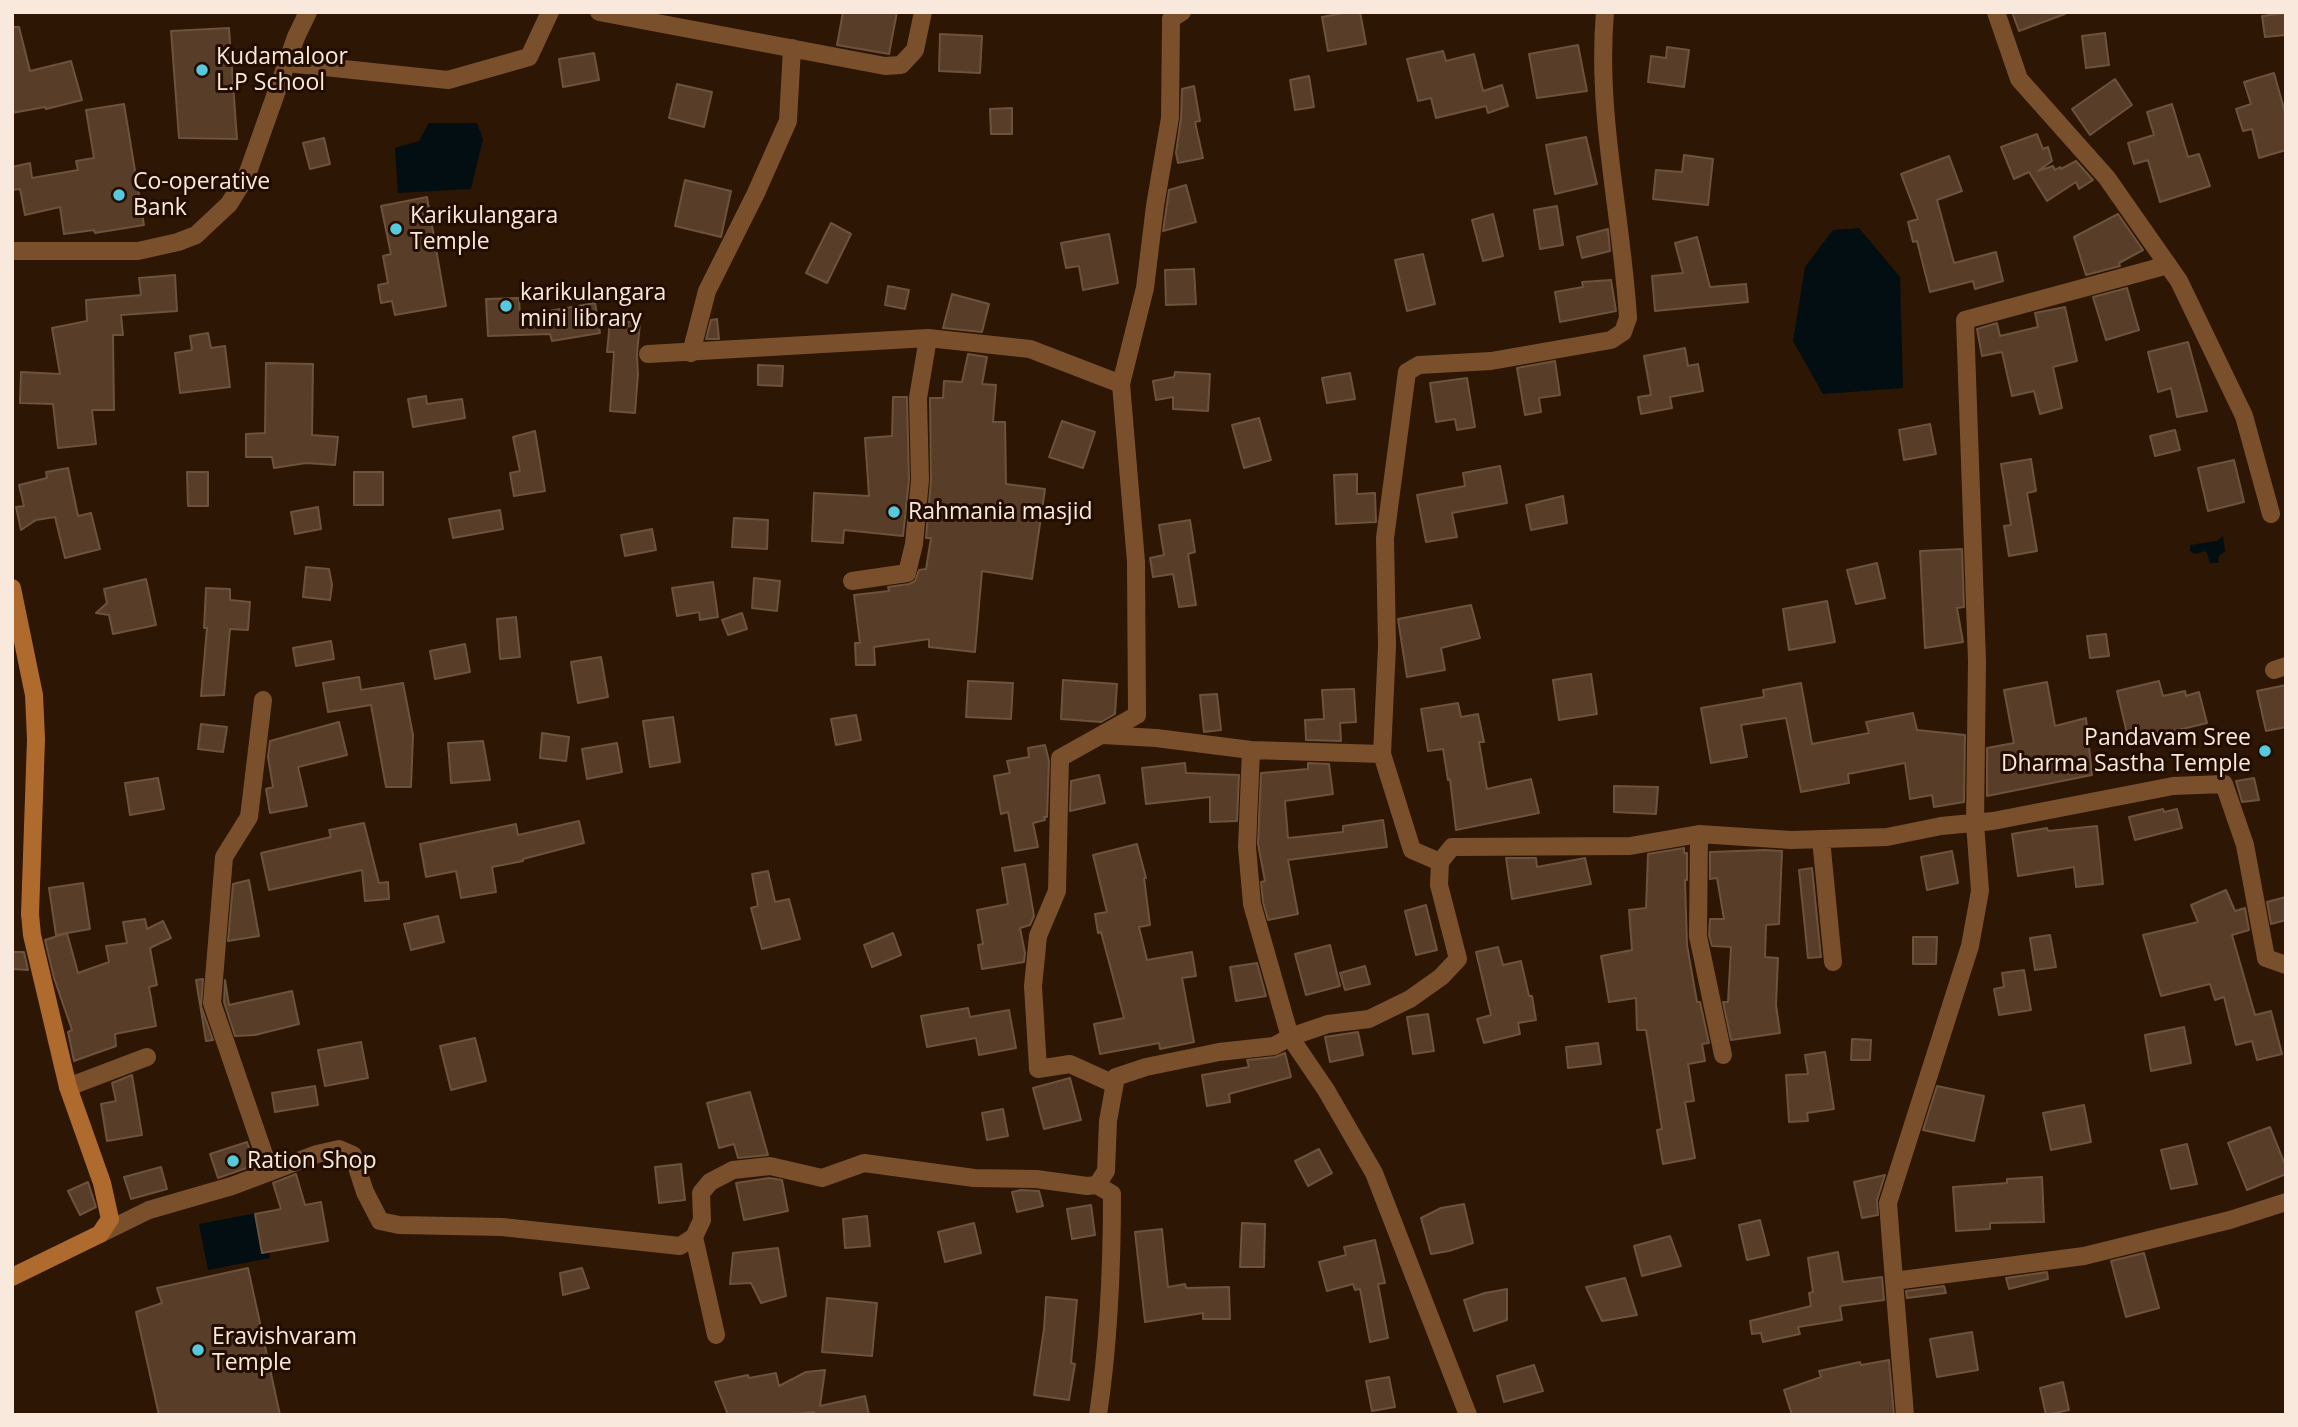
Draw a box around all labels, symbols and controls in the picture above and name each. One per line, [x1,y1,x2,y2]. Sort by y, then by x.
place label: Kudamaloor L.P School [216,43,348,97]
marker: Kudamaloor L.P School [194,62,210,78]
place label: Co-operative Bank [133,168,270,222]
marker: Co-operative Bank [111,187,127,203]
place label: Karikulangara Temple [410,202,558,256]
marker: Karikulangara Temple [388,221,404,237]
place label: karikulangara mini library [520,279,666,333]
marker: karikulangara mini library [498,298,514,314]
place label: Rahmania masjid [908,498,1093,526]
marker: Rahmania masjid [886,504,902,520]
place label: Pandavam Sree Dharma Sastha Temple [2001,724,2251,778]
marker: Pandavam Sree Dharma Sastha Temple [2257,743,2273,759]
place label: Ration Shop [247,1147,377,1175]
marker: Ration Shop [225,1153,241,1169]
place label: Eravishvaram Temple [212,1323,357,1377]
marker: Eravishvaram Temple [190,1342,206,1358]

